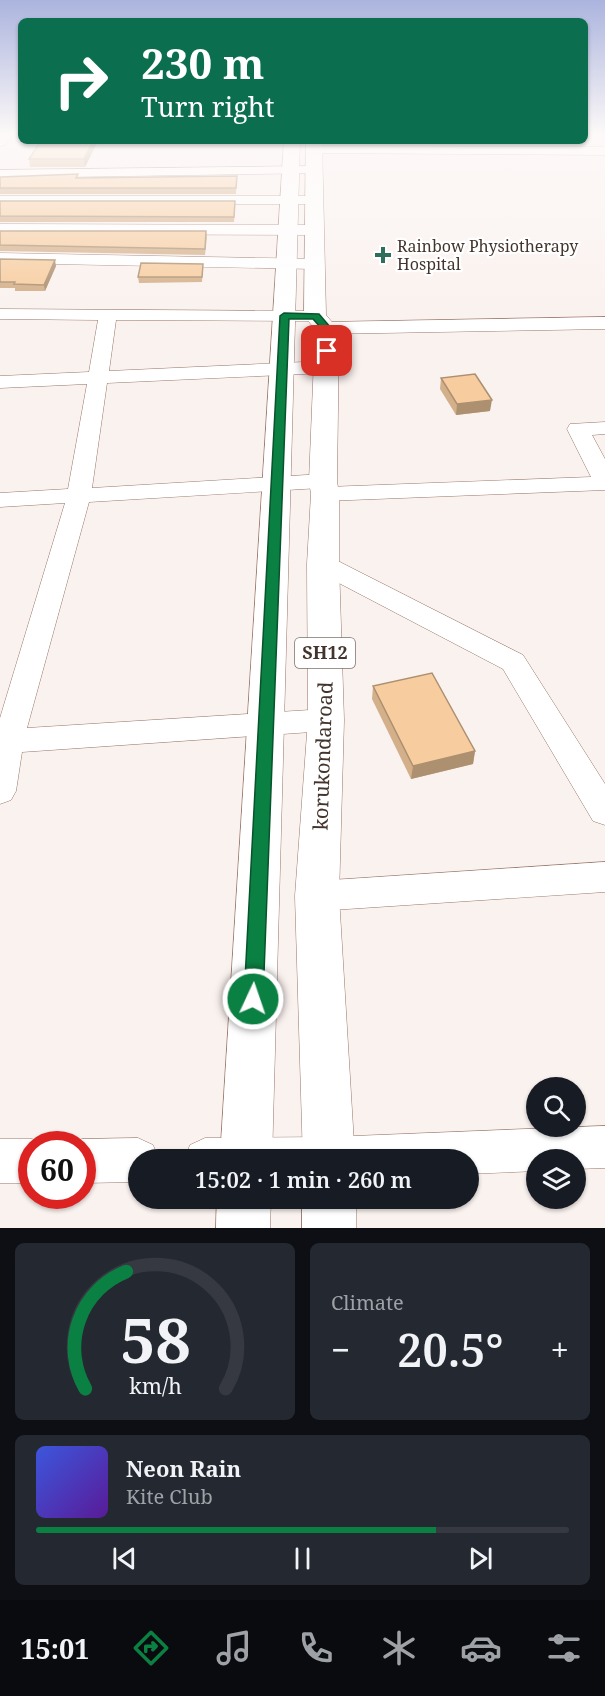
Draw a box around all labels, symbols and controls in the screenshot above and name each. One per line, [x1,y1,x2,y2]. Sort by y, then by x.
text: 230 m [141,34,265,91]
icon: right [42,42,120,120]
text: Turn right [141,88,274,125]
place label: Rainbow Physiotherapy Hospital [397,235,579,275]
marker: Rainbow Physiotherapy Hospital [374,246,392,264]
pin [301,325,352,376]
icon: arrive [310,334,343,367]
road number: SH12 [295,638,355,668]
street label: korukondaroad [306,681,339,831]
position arrow [221,967,285,1031]
map controls [526,1077,586,1209]
button: search [526,1077,586,1137]
speed limit sign: 60 [18,1131,96,1209]
button: layers [526,1149,586,1209]
text: 15:02 · 1 min · 260 m [195,1164,412,1194]
text: Climate [331,1289,404,1316]
text: 58 [120,1296,190,1381]
text: 20.5° [397,1319,504,1380]
text: − [331,1327,350,1372]
text: + [551,1327,569,1372]
text: km/h [129,1371,182,1400]
text: Neon Rain [126,1453,241,1483]
text: Kite Club [126,1483,213,1510]
icon: previous [108,1542,141,1575]
icon: pause [286,1542,319,1575]
icon: next [464,1542,497,1575]
icon: directions [130,1627,172,1669]
icon: music [213,1627,255,1669]
icon: phone [295,1627,337,1669]
icon: climate [378,1627,420,1669]
icon: car [460,1627,502,1669]
icon: filters [543,1627,585,1669]
text: 15:01 [20,1630,90,1667]

